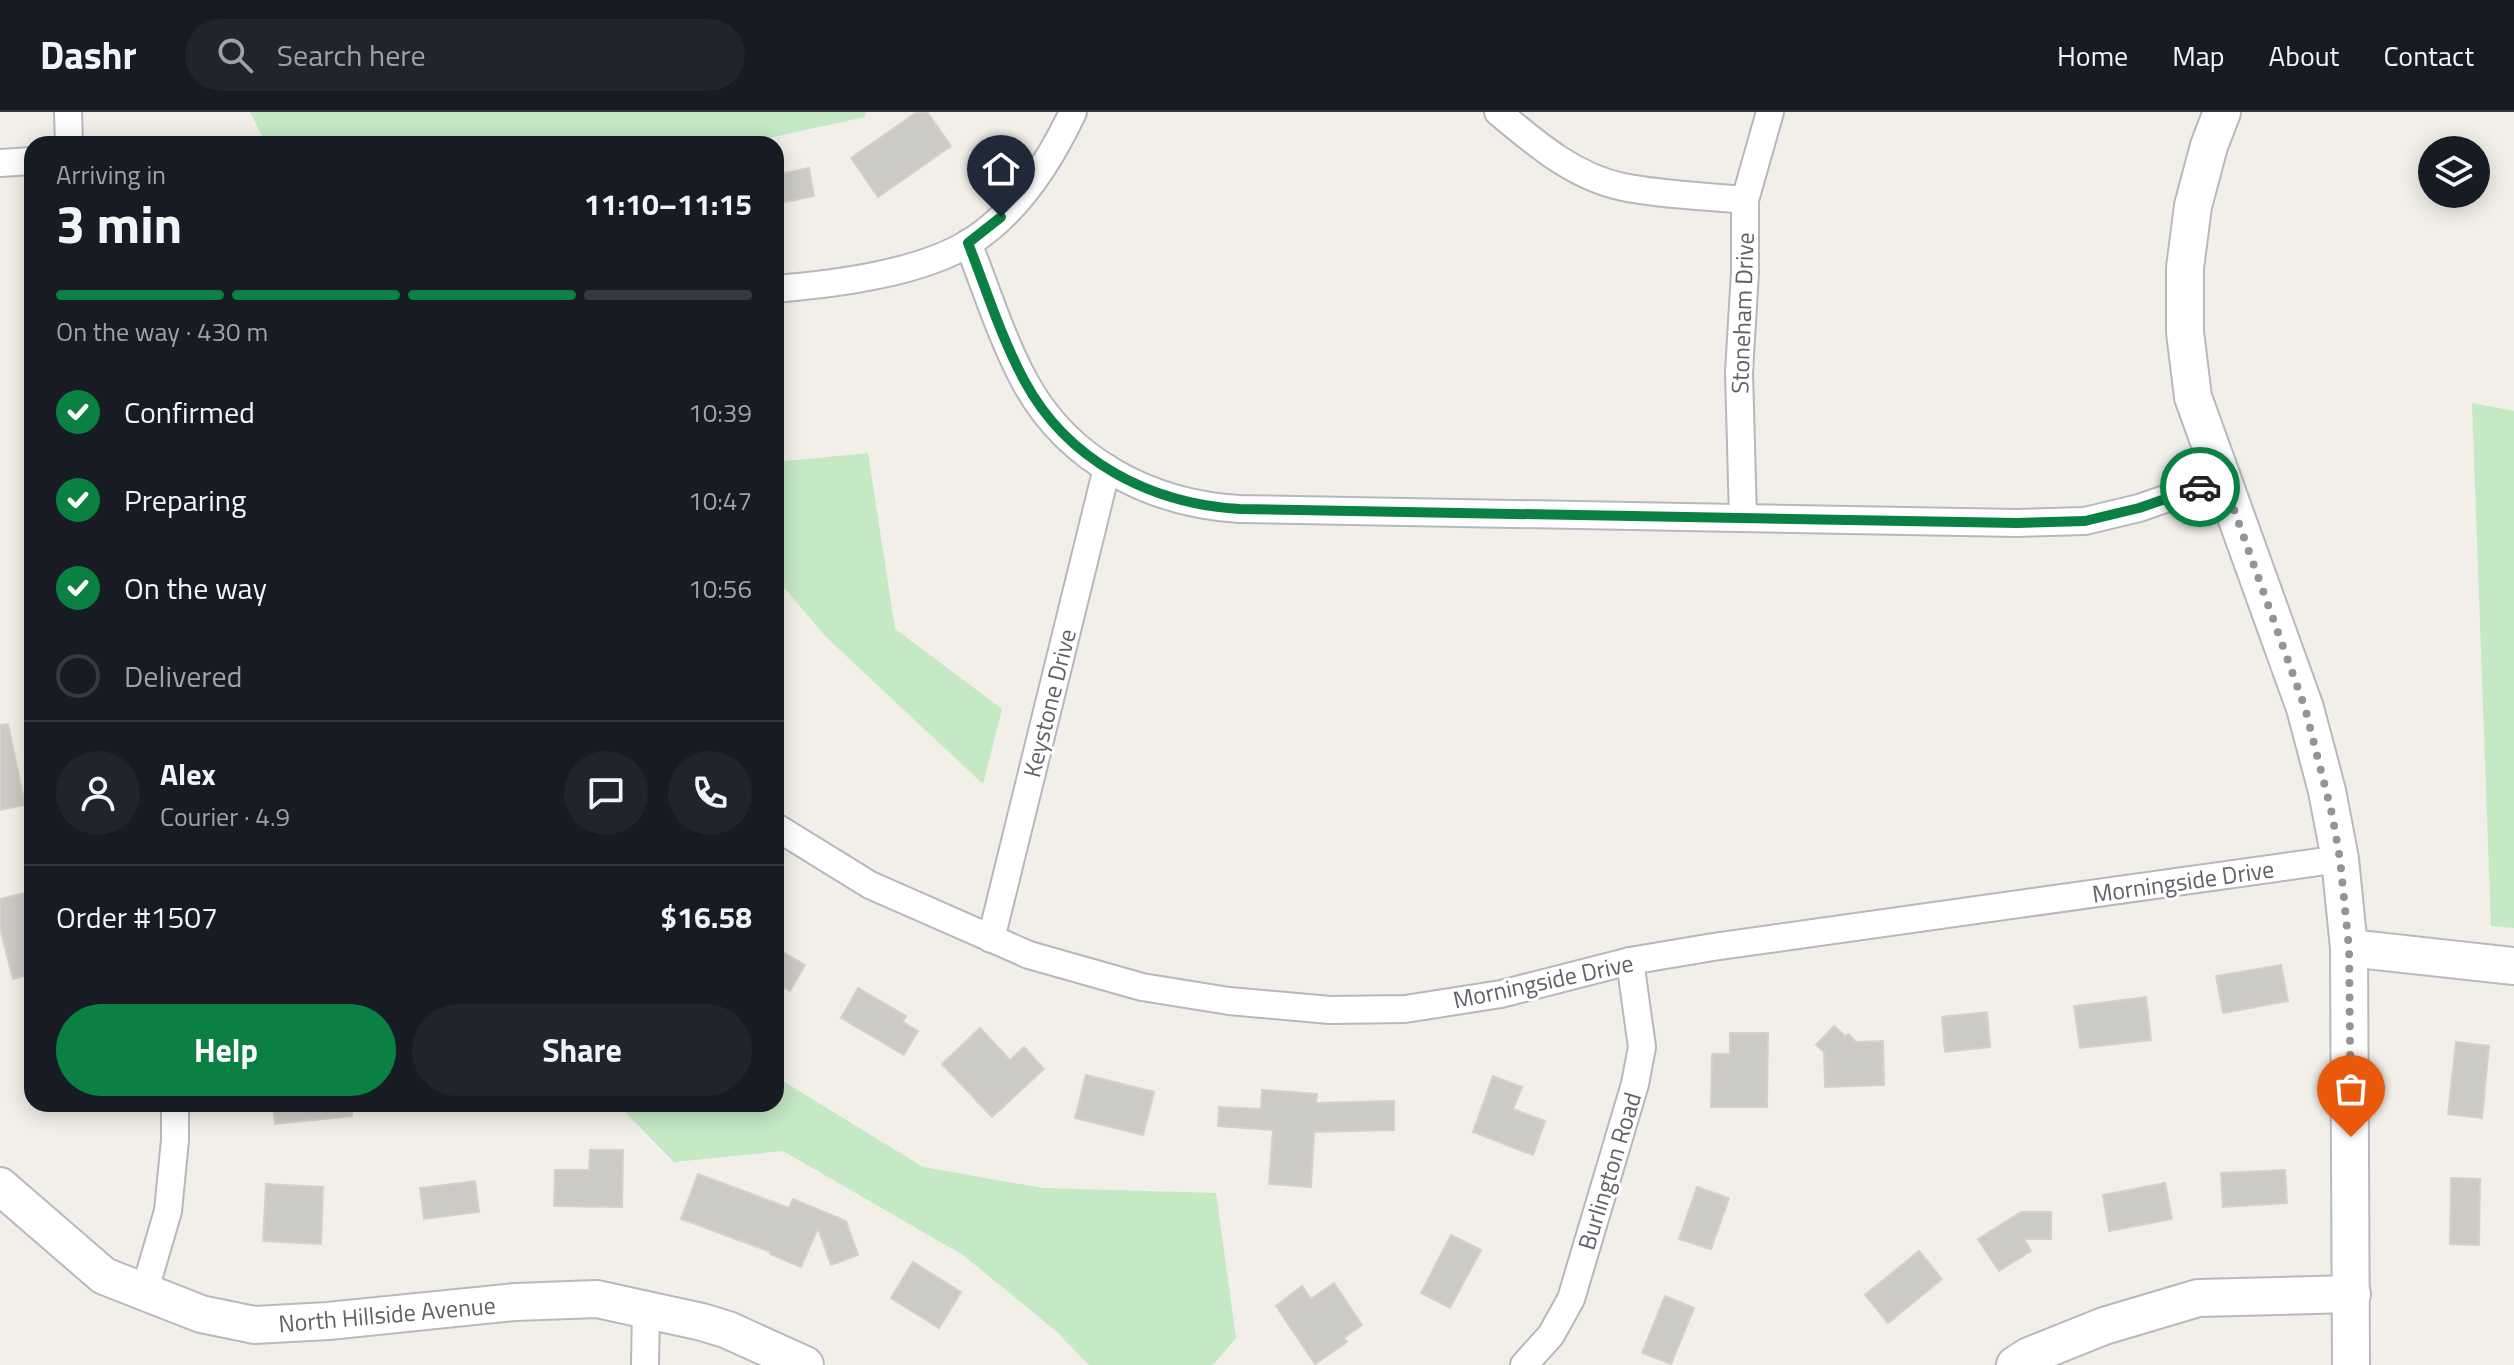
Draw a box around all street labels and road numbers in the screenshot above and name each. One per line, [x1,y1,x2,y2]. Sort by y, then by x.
street label: Stoneham Drive [1721,232,1763,394]
street label: Keystone Drive [1013,625,1085,781]
street label: Morningside Drive [2090,850,2276,912]
street label: Morningside Drive [1450,944,1636,1018]
street label: Burlington Road [1568,1088,1650,1254]
street label: North Hillside Avenue [277,1287,497,1341]

